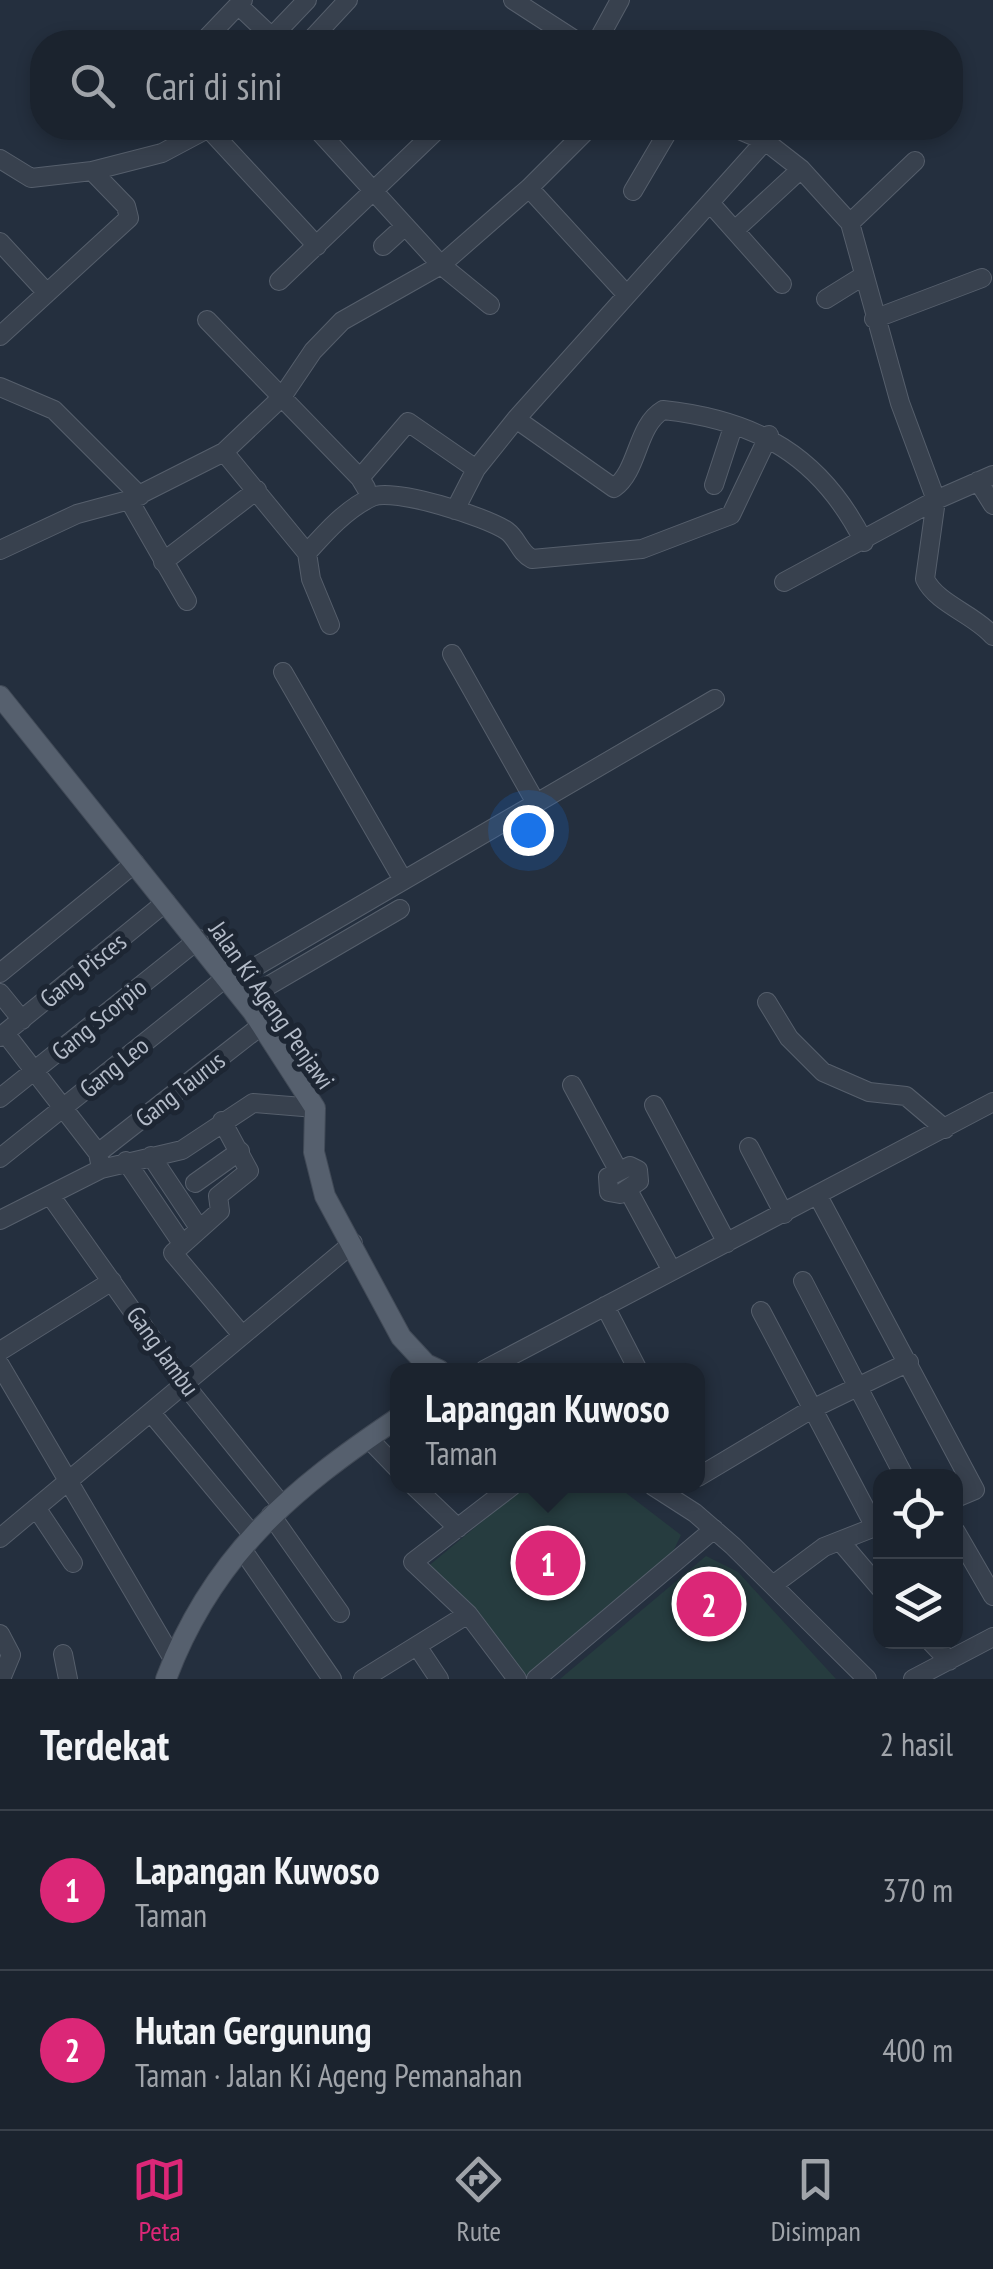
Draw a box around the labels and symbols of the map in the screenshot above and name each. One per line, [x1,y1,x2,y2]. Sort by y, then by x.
your location [503,805,554,856]
street label: Jalan Ki Ageng Penjawi [202,914,342,1095]
street label: Gang Pisces [33,926,133,1014]
street label: Gang Scorpio [45,971,153,1067]
street label: Gang Leo [73,1030,155,1104]
street label: Gang Taurus [129,1044,231,1134]
street label: Gang Jambu [120,1300,206,1402]
pin: 1 [516,1526,580,1600]
pin: 2 [676,1566,742,1642]

